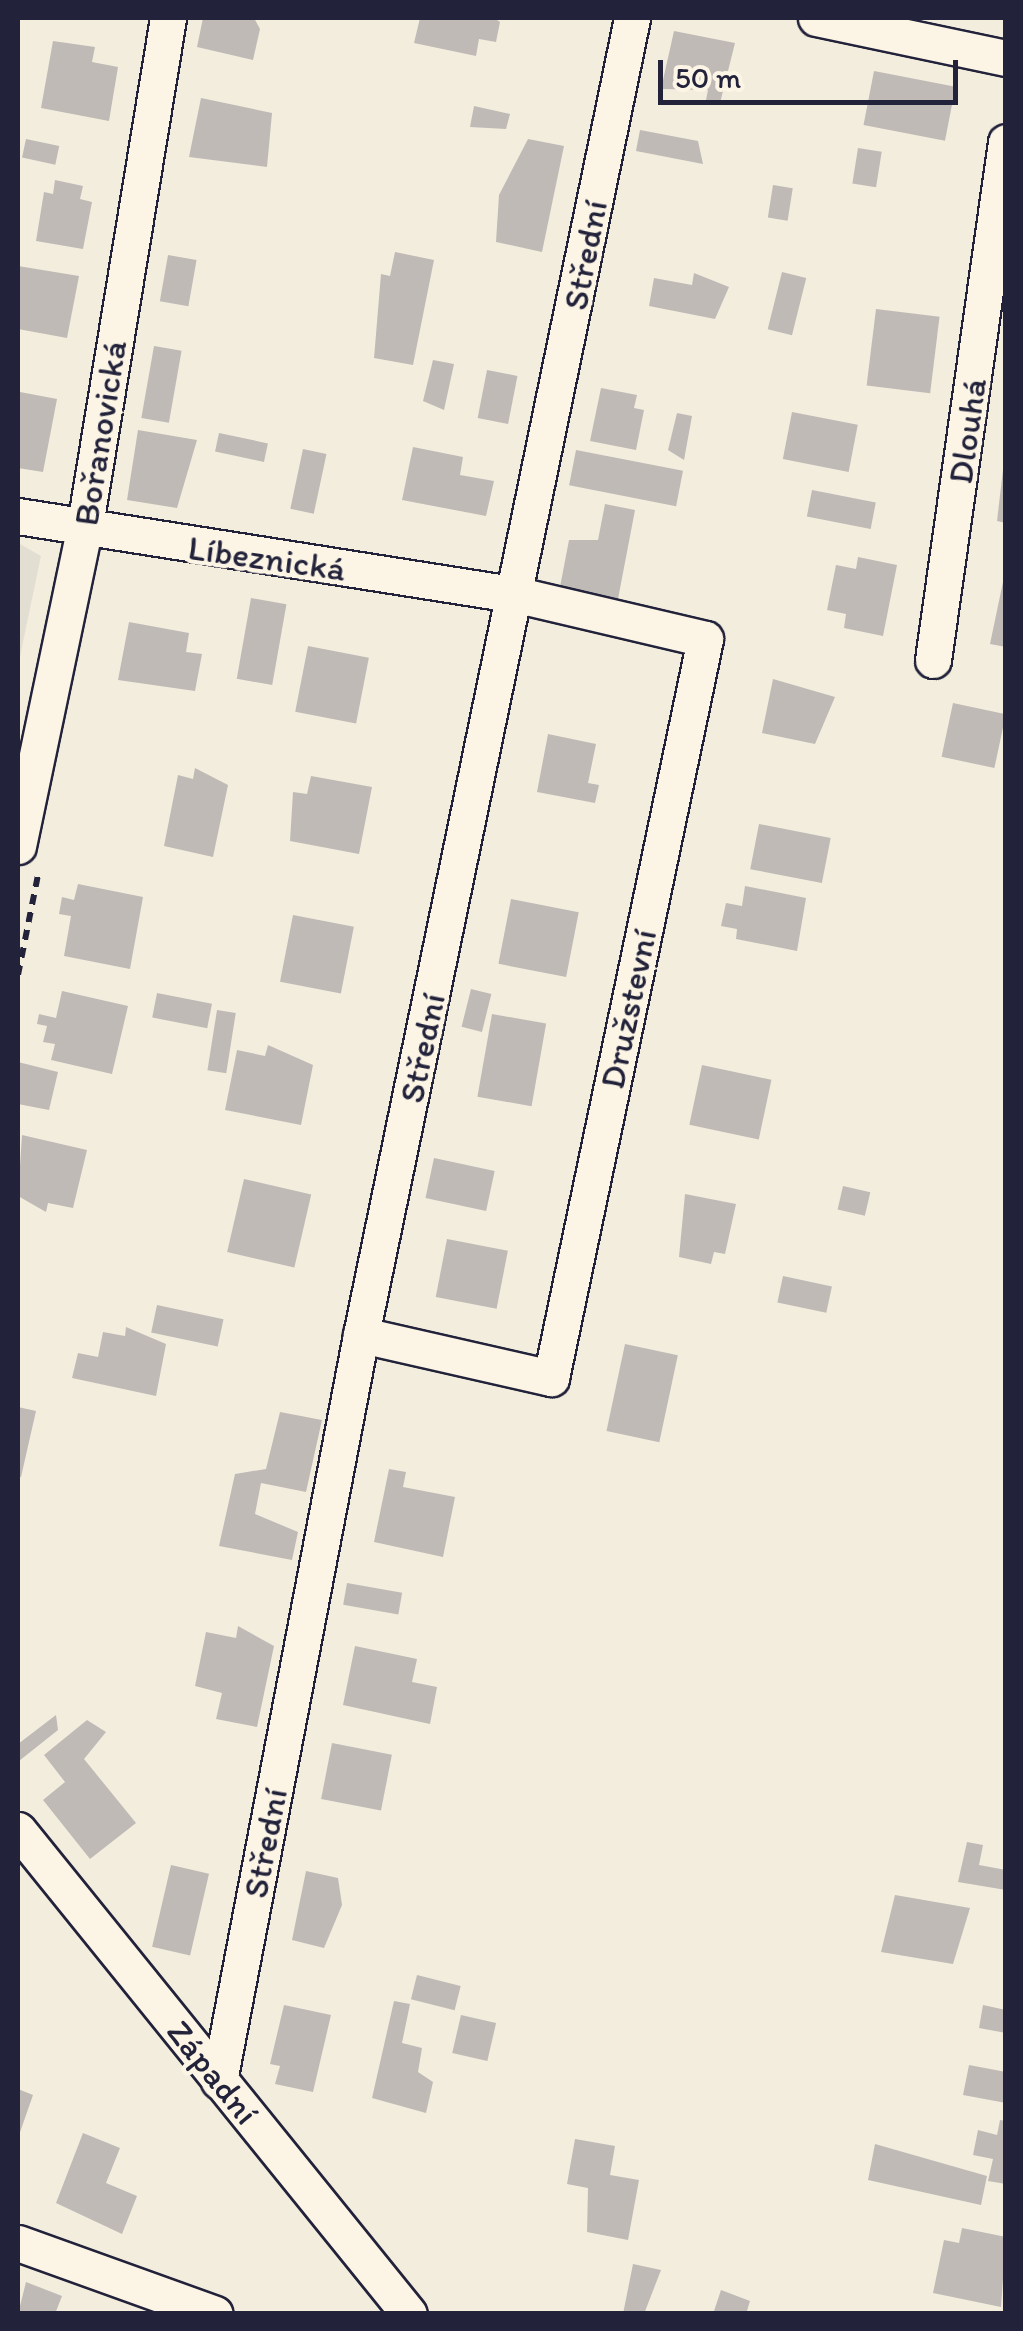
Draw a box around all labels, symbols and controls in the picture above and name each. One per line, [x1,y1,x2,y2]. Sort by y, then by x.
scale bar [663,40,963,102]
text: 50 m [675,59,741,96]
street label: Střední [554,197,616,313]
street label: Bořanovická [65,337,135,529]
street label: Dlouhá [939,375,995,487]
street label: Líbeznická [185,526,349,590]
street label: Družstevní [591,925,665,1093]
street label: Střední [390,989,454,1107]
street label: Střední [234,1785,296,1901]
street label: Západní [158,2011,268,2133]

